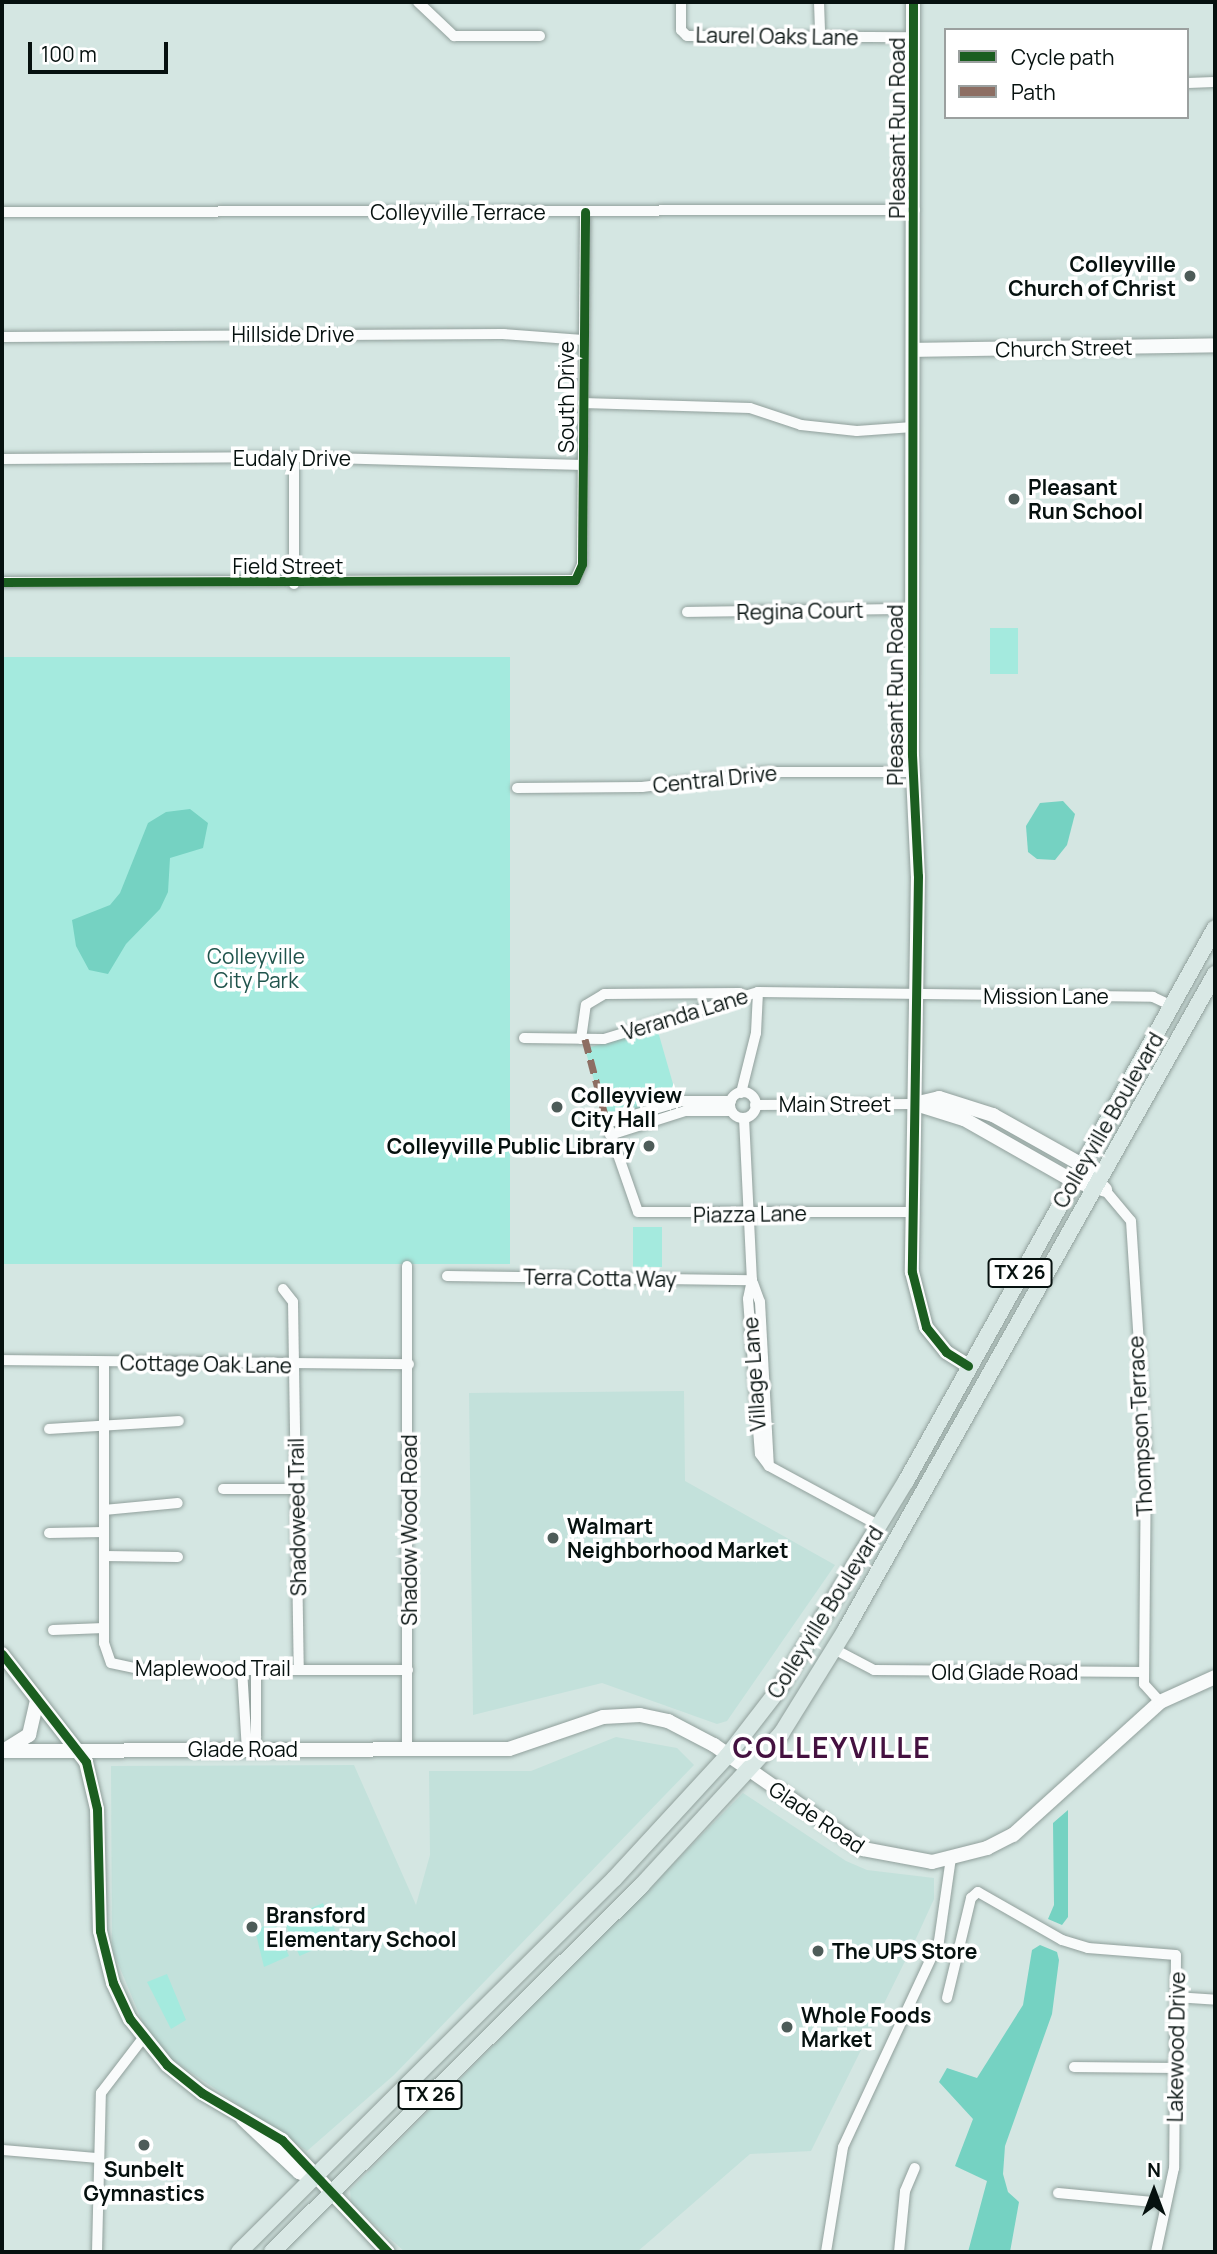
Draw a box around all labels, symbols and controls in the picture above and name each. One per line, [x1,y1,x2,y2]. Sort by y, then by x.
street label: Laurel Oaks Lane [695,22,859,50]
scale bar [32,28,172,72]
legend [944,28,1189,119]
street label: Pleasant Run Road [884,37,910,219]
text: 100 m [41,40,97,68]
text: Cycle path [1011,43,1114,71]
text: Path [1011,78,1056,106]
street label: Colleyville Terrace [370,199,546,225]
place label: Colleyville Church of Christ [1008,251,1176,301]
marker: Colleyville Church of Christ [1182,268,1198,284]
street label: Hillside Drive [231,321,355,347]
street label: Church Street [995,334,1133,362]
street label: South Drive [553,341,579,453]
street label: Eudaly Drive [233,445,351,471]
place label: Pleasant Run School [1028,474,1143,524]
marker: Pleasant Run School [1006,491,1022,507]
street label: Field Street [233,553,343,579]
street label: Regina Court [736,597,864,625]
street label: Pleasant Run Road [882,604,908,786]
street label: Central Drive [652,760,778,798]
park label: Colleyville City Park [207,943,305,993]
street label: Veranda Lane [619,983,751,1045]
street label: Mission Lane [983,983,1109,1009]
street label: Colleyville Boulevard [1048,1028,1168,1212]
place label: Colleyview City Hall [571,1082,682,1132]
street label: Main Street [779,1091,891,1117]
marker: Colleyview City Hall [549,1099,565,1115]
place label: Colleyville Public Library [387,1133,635,1159]
marker: Colleyville Public Library [641,1138,657,1154]
street label: Piazza Lane [693,1200,807,1228]
road number: TX 26 [987,1258,1053,1288]
street label: Terra Cotta Way [523,1264,677,1292]
street label: Village Lane [737,1316,771,1432]
street label: Thompson Terrace [1123,1335,1157,1517]
street label: Cottage Oak Lane [120,1350,292,1378]
street label: Shadow Wood Road [396,1434,422,1626]
street label: Shadoweed Trail [283,1438,311,1596]
place label: Walmart Neighborhood Market [567,1513,788,1563]
street label: Colleyville Boulevard [762,1521,888,1703]
marker: Walmart Neighborhood Market [545,1530,561,1546]
street label: Maplewood Trail [135,1655,291,1681]
street label: Old Glade Road [932,1659,1078,1685]
district label: COLLEYVILLE [734,1730,930,1764]
street label: Glade Road [188,1736,298,1762]
street label: Glade Road [764,1776,870,1858]
place label: Bransford Elementary School [266,1902,457,1952]
marker: Bransford Elementary School [244,1919,260,1935]
place label: The UPS Store [832,1938,977,1964]
marker: The UPS Store [810,1943,826,1959]
street label: Lakewood Drive [1162,1971,1190,2123]
place label: Whole Foods Market [801,2002,931,2052]
marker: Whole Foods Market [779,2019,795,2035]
road number: TX 26 [397,2080,463,2110]
marker: Sunbelt Gymnastics [136,2137,152,2153]
place label: Sunbelt Gymnastics [83,2156,205,2206]
north arrow [1119,2156,1189,2226]
text: N [1147,2157,1161,2183]

